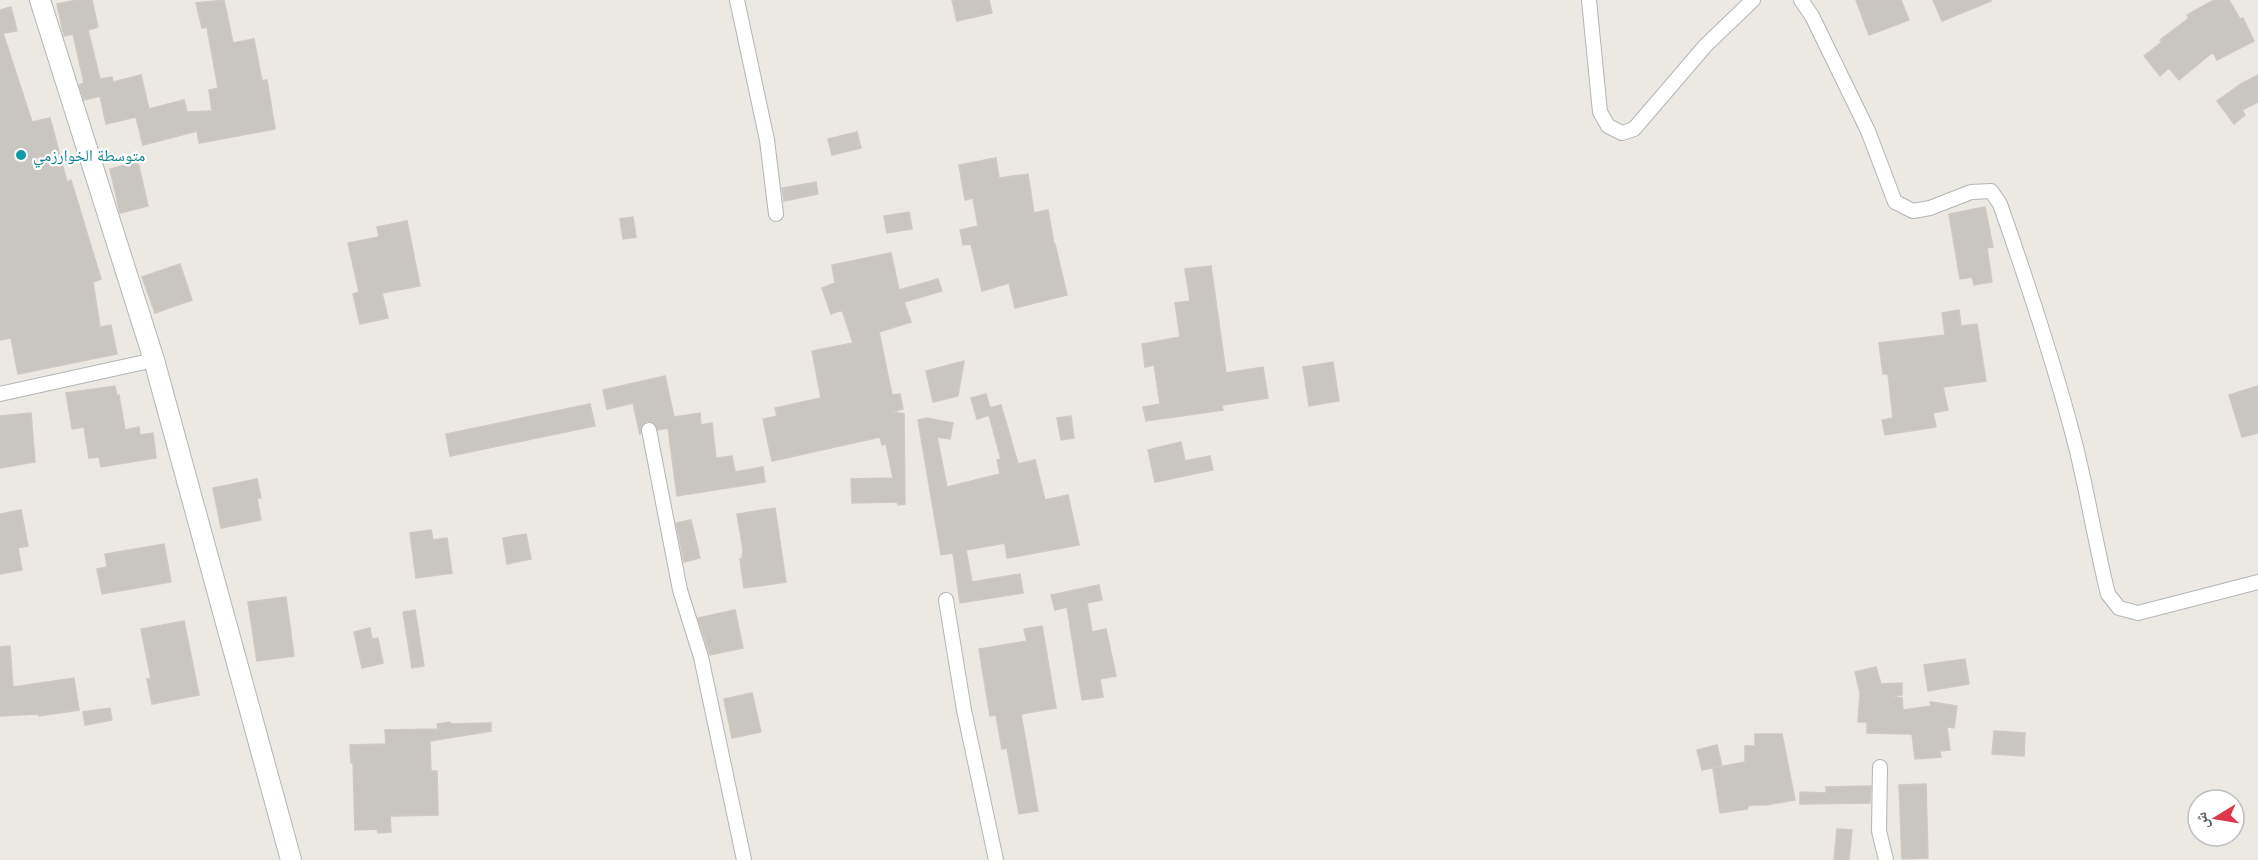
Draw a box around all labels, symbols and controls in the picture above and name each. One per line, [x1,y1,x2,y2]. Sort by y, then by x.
place label: متوسطة الخوارزمي [33,146,145,168]
marker: متوسطة الخوارزمي [14,148,28,162]
north arrow [2186,788,2246,848]
text: ش [2191,811,2213,831]

